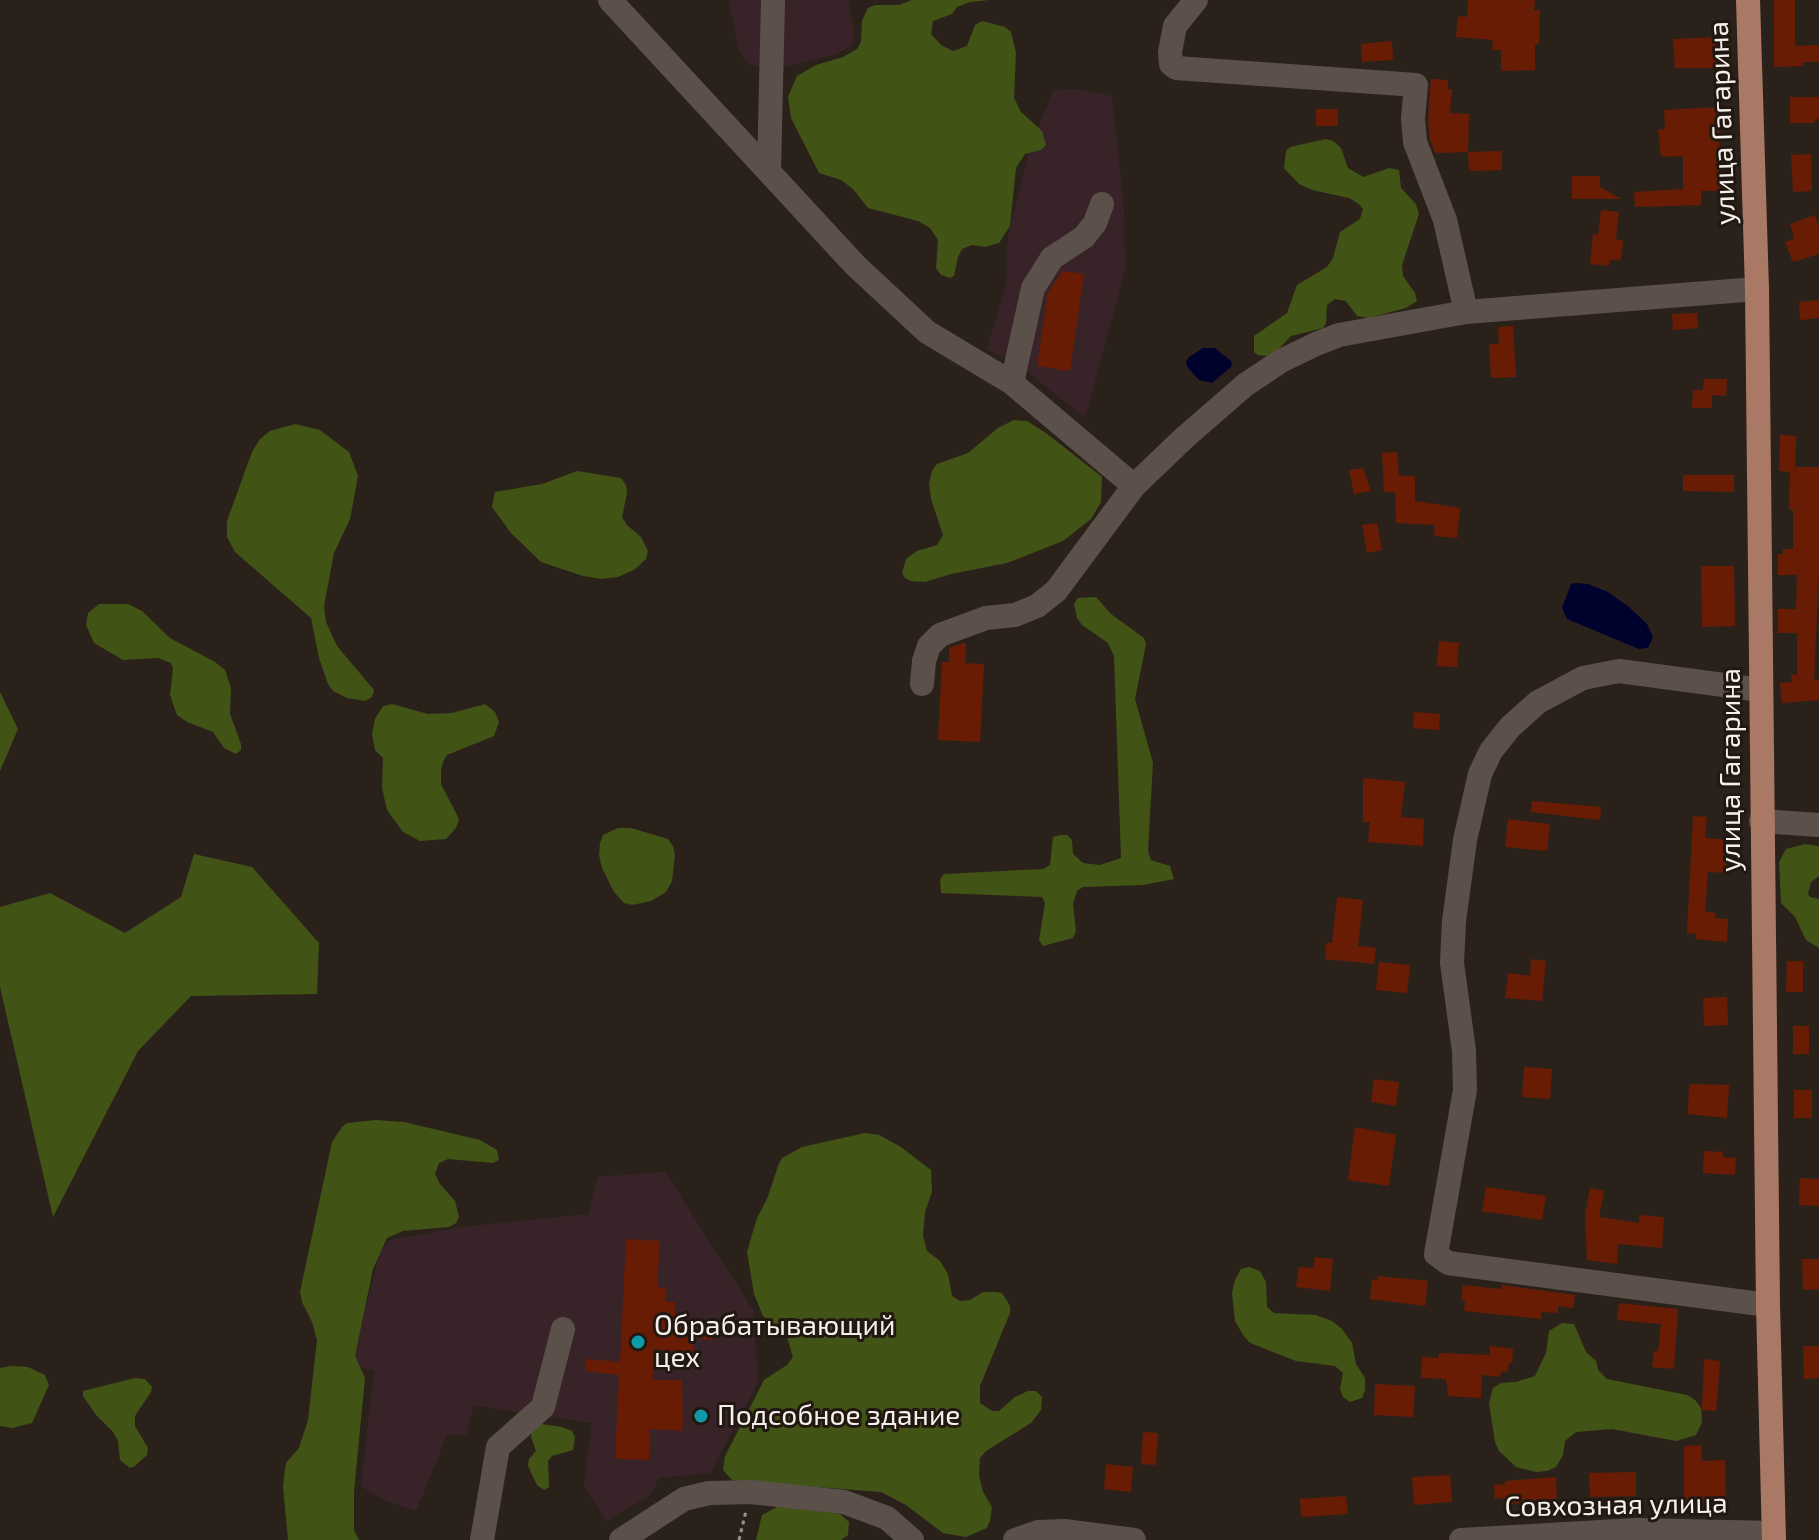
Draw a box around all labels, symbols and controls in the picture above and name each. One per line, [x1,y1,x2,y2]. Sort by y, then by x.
street label: улица Гагарина [1702,20,1742,226]
street label: улица Гагарина [1714,668,1748,872]
place label: Обрабатывающий цех [654,1309,895,1375]
marker: Обрабатывающий цех [629,1333,647,1351]
place label: Подсобное здание [717,1399,960,1433]
marker: Подсобное здание [692,1407,710,1425]
street label: Совхозная улица [1504,1486,1728,1524]

